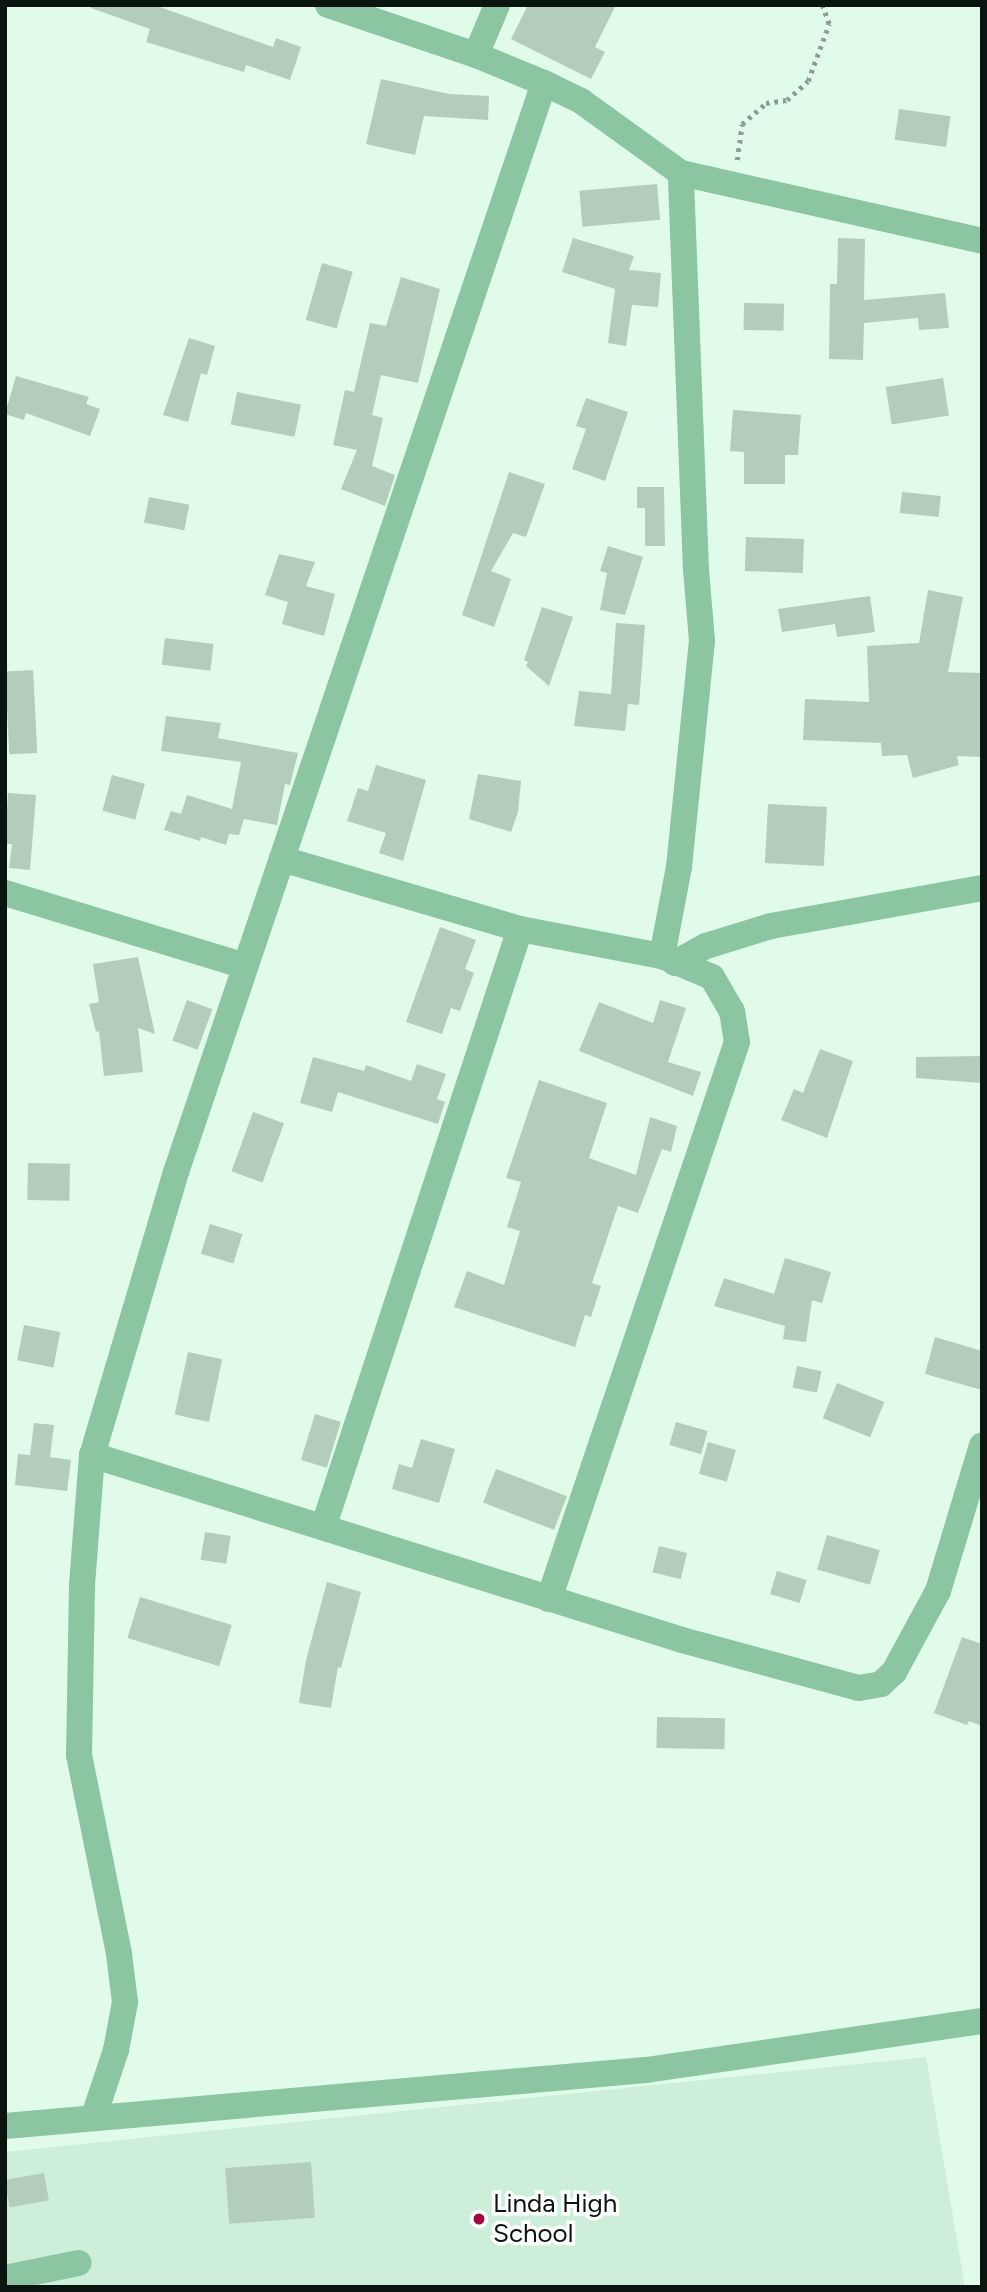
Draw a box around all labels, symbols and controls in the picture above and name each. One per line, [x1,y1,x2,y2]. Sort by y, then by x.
place label: Linda High School [493,2188,617,2250]
marker: Linda High School [471,2211,487,2227]

